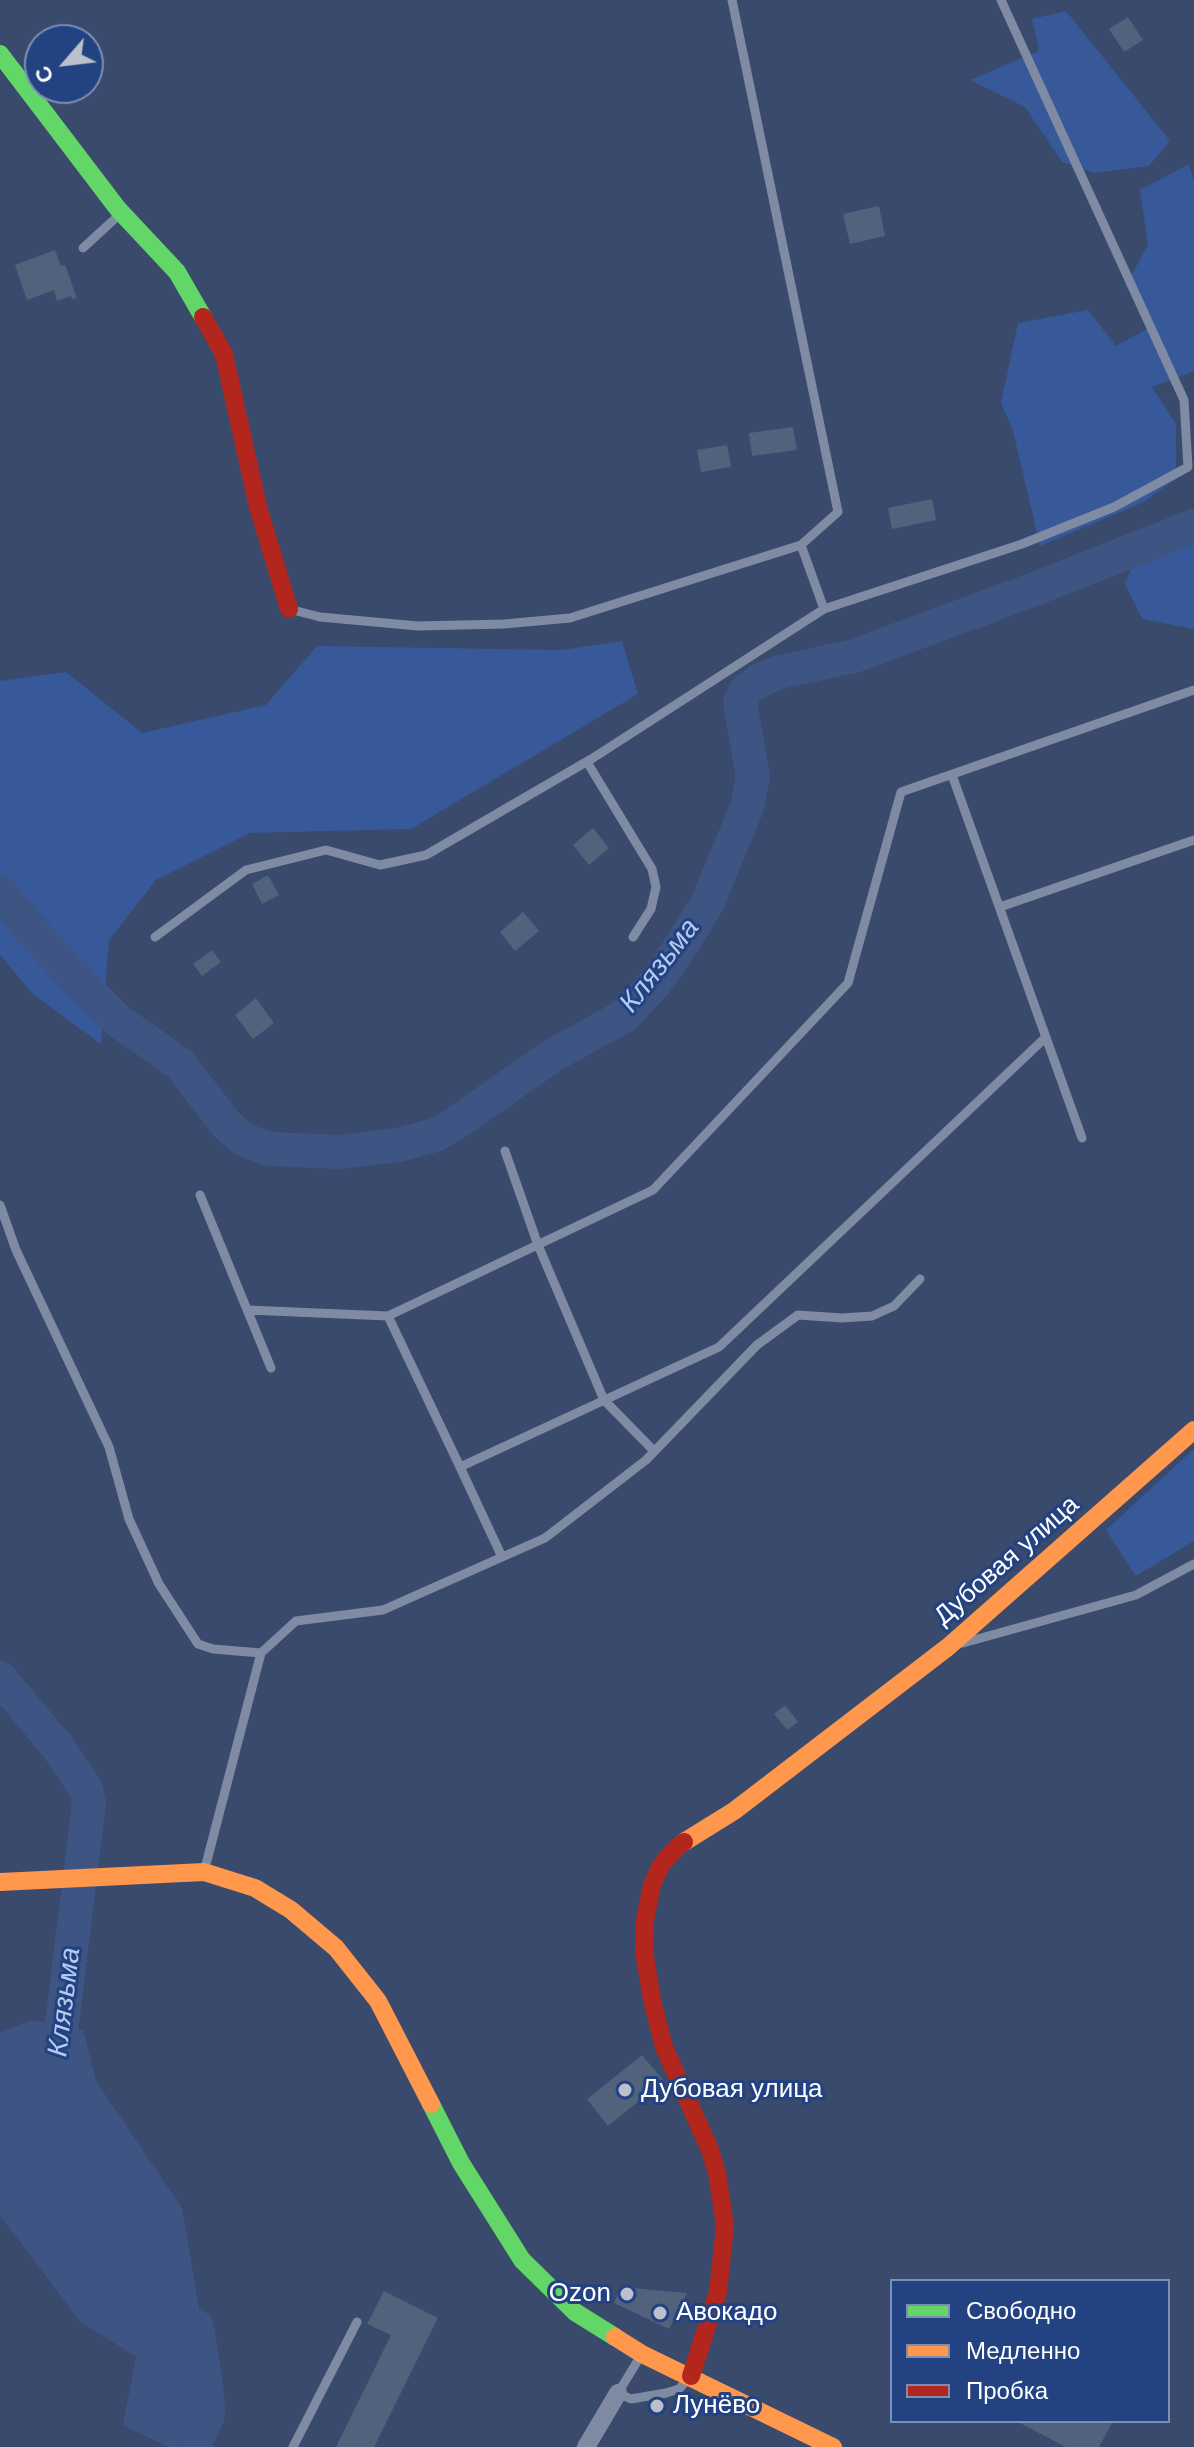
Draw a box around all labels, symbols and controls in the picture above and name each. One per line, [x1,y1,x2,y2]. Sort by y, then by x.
north arrow [24,24,104,104]
text: С [29,62,59,87]
water label: Клязьма [613,912,707,1020]
street label: Дубовая улица [928,1490,1086,1632]
water label: Клязьма [42,1945,88,2059]
place label: Дубовая улица [641,2074,823,2106]
marker: Дубовая улица [616,2081,634,2099]
place label: Ozon [549,2278,611,2310]
legend [890,2279,1170,2423]
marker: Ozon [618,2285,636,2303]
place label: Авокадо [676,2297,777,2329]
text: Свободно [966,2297,1076,2324]
marker: Авокадо [651,2304,669,2322]
text: Медленно [966,2337,1080,2364]
text: Пробка [966,2377,1048,2404]
place label: Лунёво [673,2390,760,2422]
marker: Лунёво [648,2397,666,2415]

